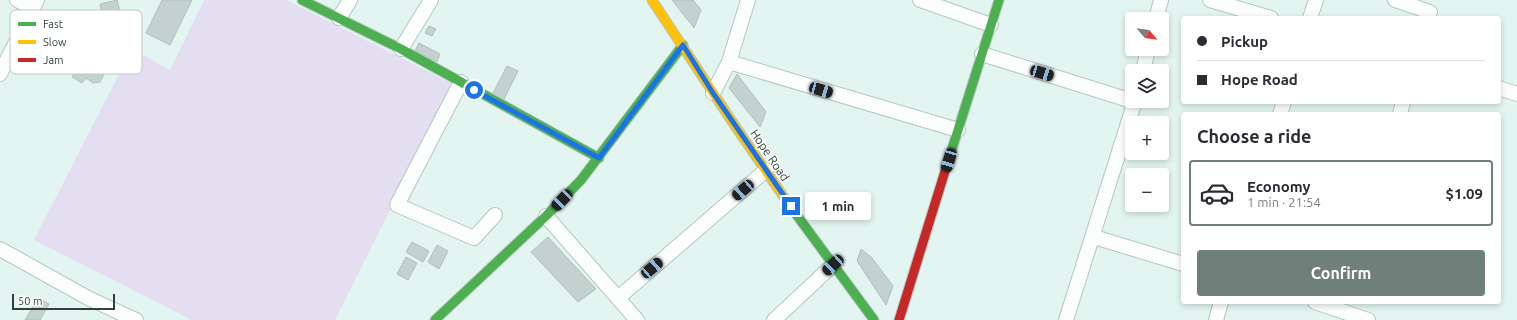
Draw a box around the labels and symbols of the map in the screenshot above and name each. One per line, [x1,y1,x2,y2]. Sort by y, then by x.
legend [10,10,142,74]
north arrow [1125,12,1169,56]
text: Fast [43,18,64,30]
text: Slow [43,36,67,48]
text: Jam [43,54,64,66]
car [1029,64,1055,82]
route start [465,81,483,99]
car [808,81,834,99]
street label: Hope Road [748,127,792,183]
car [940,147,958,173]
car [730,178,756,202]
car [549,187,575,213]
callout: 1 min [805,192,871,220]
route end [782,197,800,215]
car [820,252,846,278]
car [639,256,665,280]
scale bar [12,292,115,311]

